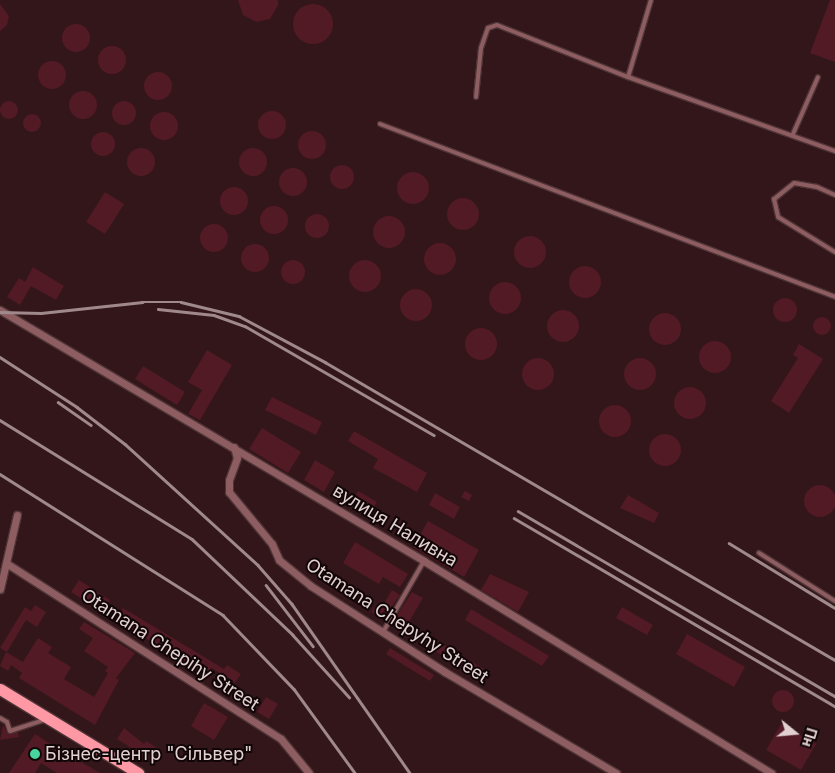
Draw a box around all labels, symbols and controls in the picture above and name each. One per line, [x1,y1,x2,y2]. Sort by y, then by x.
street label: вулиця Наливна [329,480,461,572]
street label: Otamana Chepyhy Street [302,554,492,688]
street label: Otamana Chepihy Street [77,584,263,716]
north arrow [770,708,820,758]
text: Пн [799,726,821,749]
place label: Бізнес-центр "Сільвер" [45,743,252,765]
marker: Бізнес-центр "Сільвер" [29,748,41,760]

